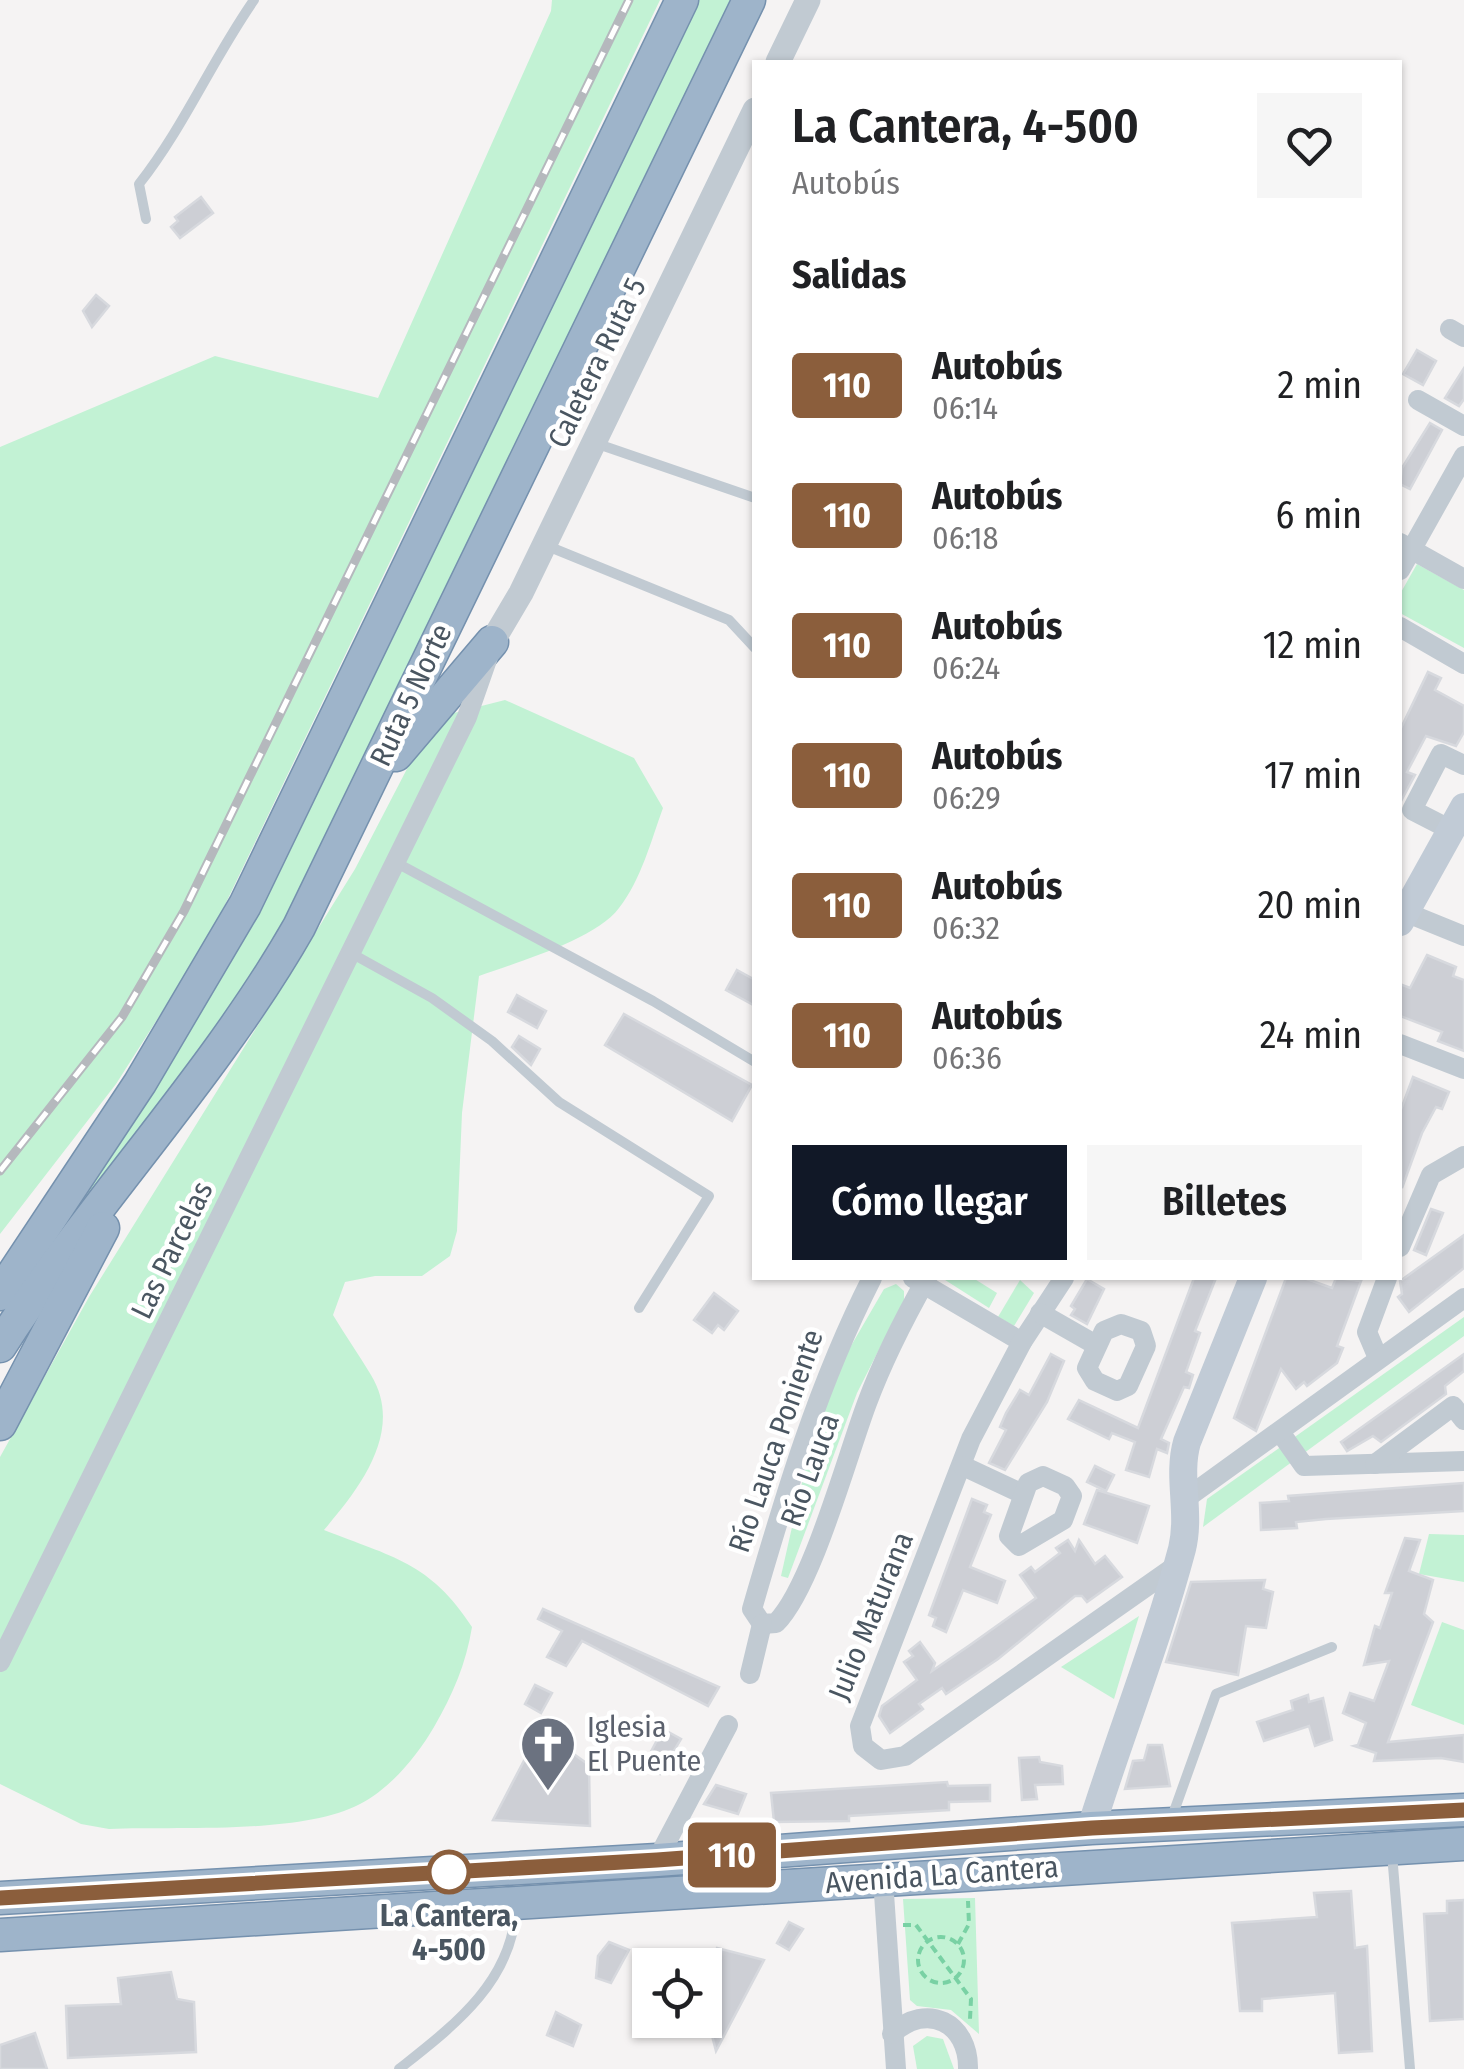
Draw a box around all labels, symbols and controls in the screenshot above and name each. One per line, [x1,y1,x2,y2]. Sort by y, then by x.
button: heart [1257,93,1362,198]
text: La Cantera, 4-500 [792,97,1139,155]
text: Autobús [792,164,900,202]
text: Salidas [792,252,907,298]
street label: Caletera Ruta 5 [540,272,654,454]
text: Autobús [932,343,1062,389]
text: 2 min [1277,362,1362,408]
text: 110 [823,364,871,406]
text: 06:14 [932,389,998,427]
text: Autobús [932,473,1062,519]
text: 6 min [1275,492,1362,538]
text: 110 [823,494,871,536]
text: 06:18 [932,519,999,557]
text: Autobús [932,603,1062,649]
street label: Ruta 5 Norte [362,618,460,772]
text: 12 min [1263,622,1362,668]
text: 110 [823,624,871,666]
text: 06:24 [932,649,1000,687]
text: Autobús [932,733,1062,779]
text: 17 min [1264,752,1362,798]
text: 110 [823,754,871,796]
text: 06:29 [932,779,1001,817]
text: Autobús [932,863,1062,909]
text: 20 min [1258,882,1362,928]
text: 110 [823,884,871,926]
text: 06:32 [932,909,1000,947]
text: Autobús [932,993,1062,1039]
text: 24 min [1260,1012,1362,1058]
text: 110 [823,1014,871,1056]
text: 06:36 [932,1039,1002,1077]
button: Cómo llegar [792,1145,1067,1260]
button: Billetes [1087,1145,1362,1260]
street label: Las Parcelas [123,1176,221,1324]
street label: Río Lauca Poniente [721,1325,831,1557]
street label: Río Lauca [773,1409,847,1531]
street label: Julio Maturana [821,1527,921,1705]
place label: Iglesia El Puente [587,1709,701,1779]
church icon: Iglesia El Puente [518,1714,578,1793]
line badge: 110 [674,1822,790,1888]
text: 110 [708,1834,756,1876]
street label: Avenida La Cantera [824,1849,1060,1901]
marker: La Cantera, 4-500 [428,1851,470,1893]
place label: La Cantera, 4-500 [380,1898,518,1968]
map controls [632,1948,722,2038]
button: locate [632,1948,722,2038]

